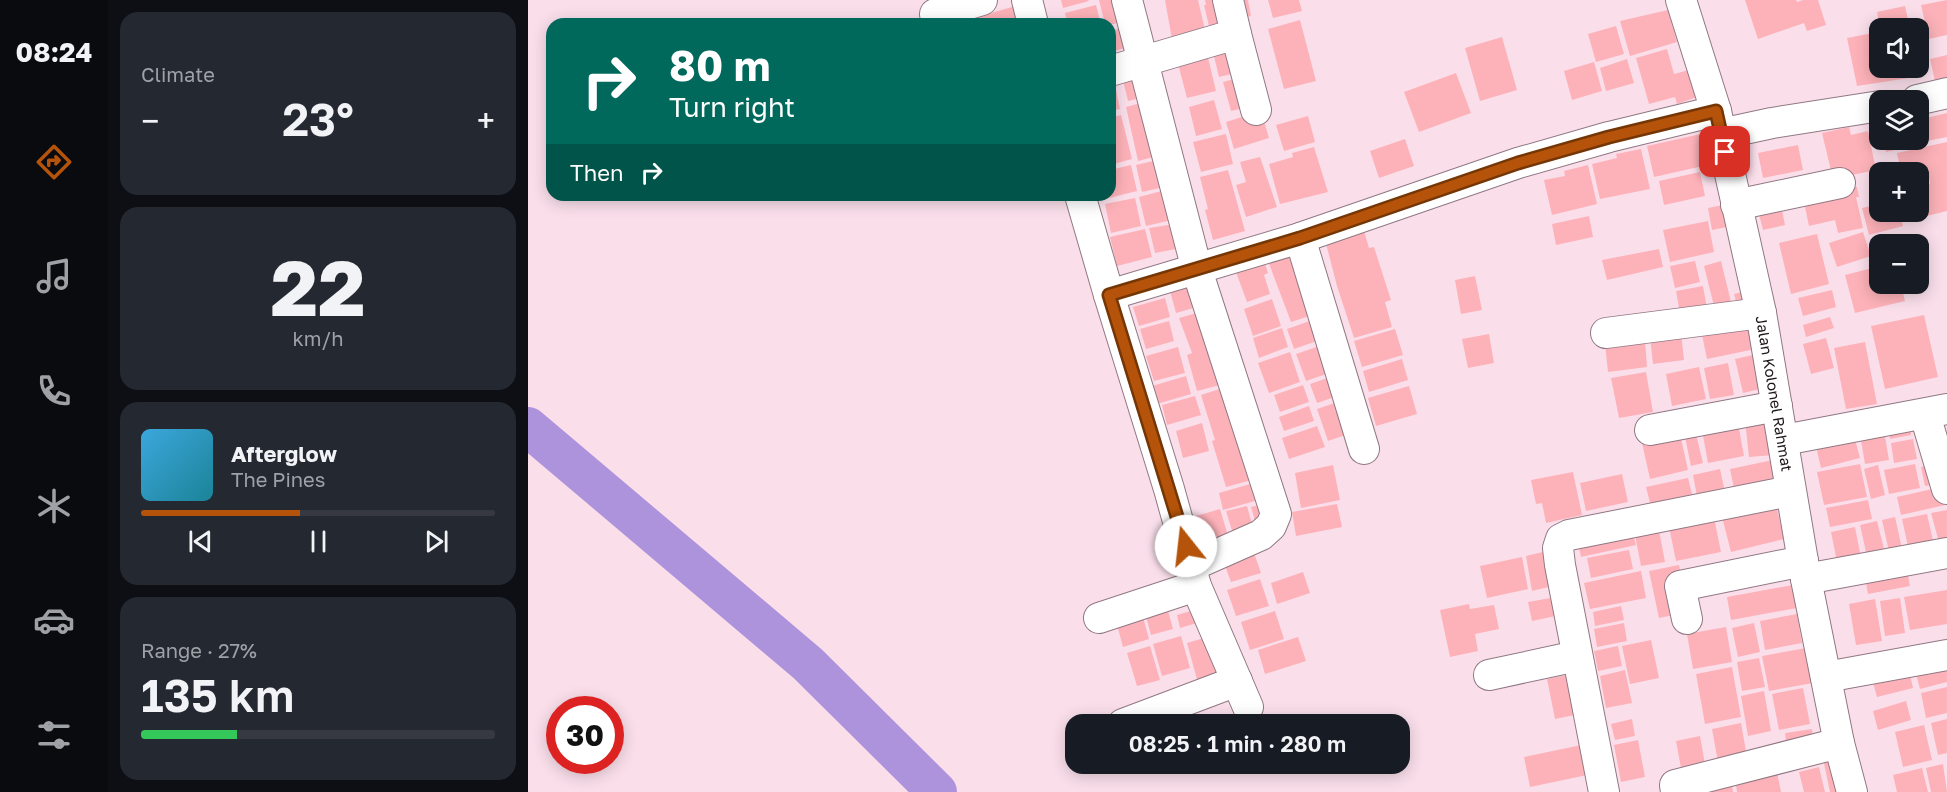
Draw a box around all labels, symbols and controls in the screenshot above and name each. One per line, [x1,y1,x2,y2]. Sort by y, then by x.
map controls [1869,18,1929,294]
button: sound [1869,18,1929,78]
text: 08:24 [16,36,92,68]
text: 80 m [669,40,770,90]
icon: right [570,42,648,120]
text: Climate [141,62,215,86]
button: layers [1869,90,1929,150]
text: Turn right [669,91,795,123]
text: 23° [282,92,354,146]
text: − [141,101,159,140]
text: + [477,101,495,140]
pin [1699,126,1750,177]
icon: arrive [1708,135,1741,168]
icon: directions [33,141,75,183]
icon: right [635,156,668,189]
text: Then [570,159,623,186]
button: + [1869,162,1929,222]
button: − [1869,234,1929,294]
text: 22 [270,240,366,333]
icon: music [33,255,75,297]
street label: Jalan Kolonel Rahmat [1753,314,1797,473]
text: km/h [293,326,343,350]
icon: phone [33,370,75,412]
text: Afterglow [231,440,337,467]
text: The Pines [231,467,325,491]
icon: climate [33,485,75,527]
position arrow [1154,514,1218,578]
icon: previous [184,525,217,558]
icon: pause [302,525,335,558]
icon: next [420,525,453,558]
icon: car [33,599,75,641]
text: Range · 27% [141,638,257,662]
text: 135 km [141,668,294,722]
speed limit sign: 30 [546,696,624,774]
icon: filters [33,714,75,756]
text: 08:25 · 1 min · 280 m [1129,730,1346,757]

